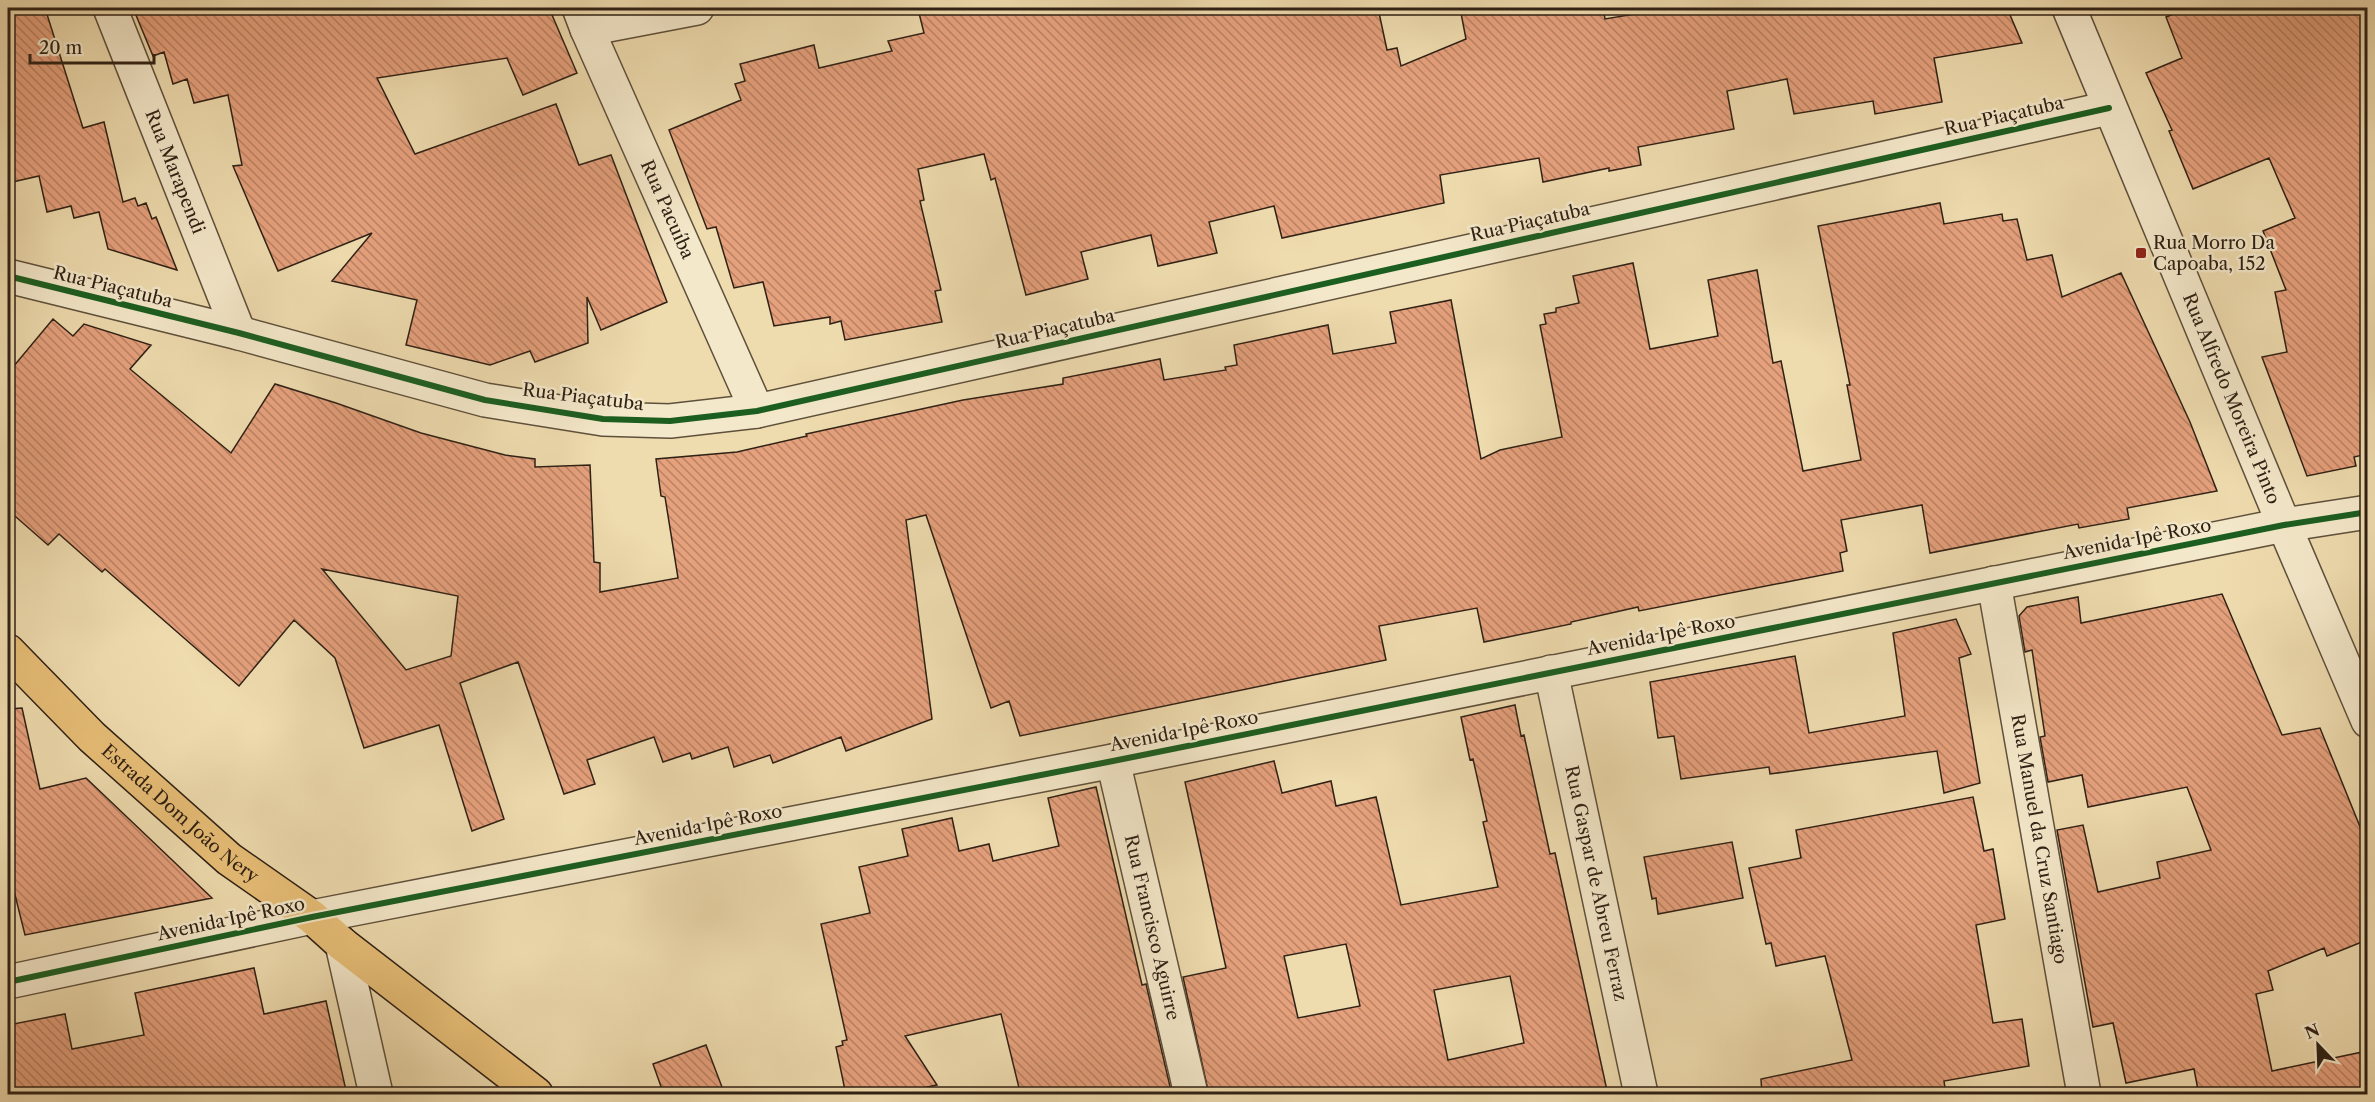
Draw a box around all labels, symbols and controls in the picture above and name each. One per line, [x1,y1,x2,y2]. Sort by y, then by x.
scale bar [30,27,154,65]
text: 20 m [39,37,83,59]
street label: Rua Piaçatuba [1942,91,2066,140]
street label: Rua Marapendi [140,106,210,237]
street label: Rua Pacuíba [636,157,699,263]
street label: Rua Piaçatuba [1468,197,1592,246]
place label: Rua Morro Da Capoaba, 152 [2153,232,2275,275]
marker: Rua Morro Da Capoaba, 152 [2134,246,2148,260]
street label: Rua Piaçatuba [51,262,175,313]
street label: Rua Alfredo Moreira Pinto [2178,290,2285,507]
street label: Rua Piaçatuba [993,304,1117,353]
street label: Rua Piaçatuba [521,379,645,415]
street label: Avenida Ipê Roxo [2060,514,2213,564]
street label: Avenida Ipê Roxo [1584,610,1737,660]
street label: Avenida Ipê Roxo [1107,706,1260,756]
street label: Rua Manuel da Cruz Santiago [2006,712,2072,966]
street label: Estrada Dom João Nery [97,740,264,888]
street label: Rua Gaspar de Abreu Ferraz [1560,763,1632,1003]
street label: Avenida Ipê Roxo [631,800,784,850]
street label: Rua Francisco Aguirre [1120,832,1184,1023]
street label: Avenida Ipê Roxo [154,893,307,946]
north arrow [2288,1015,2348,1075]
text: N [2302,1019,2323,1043]

